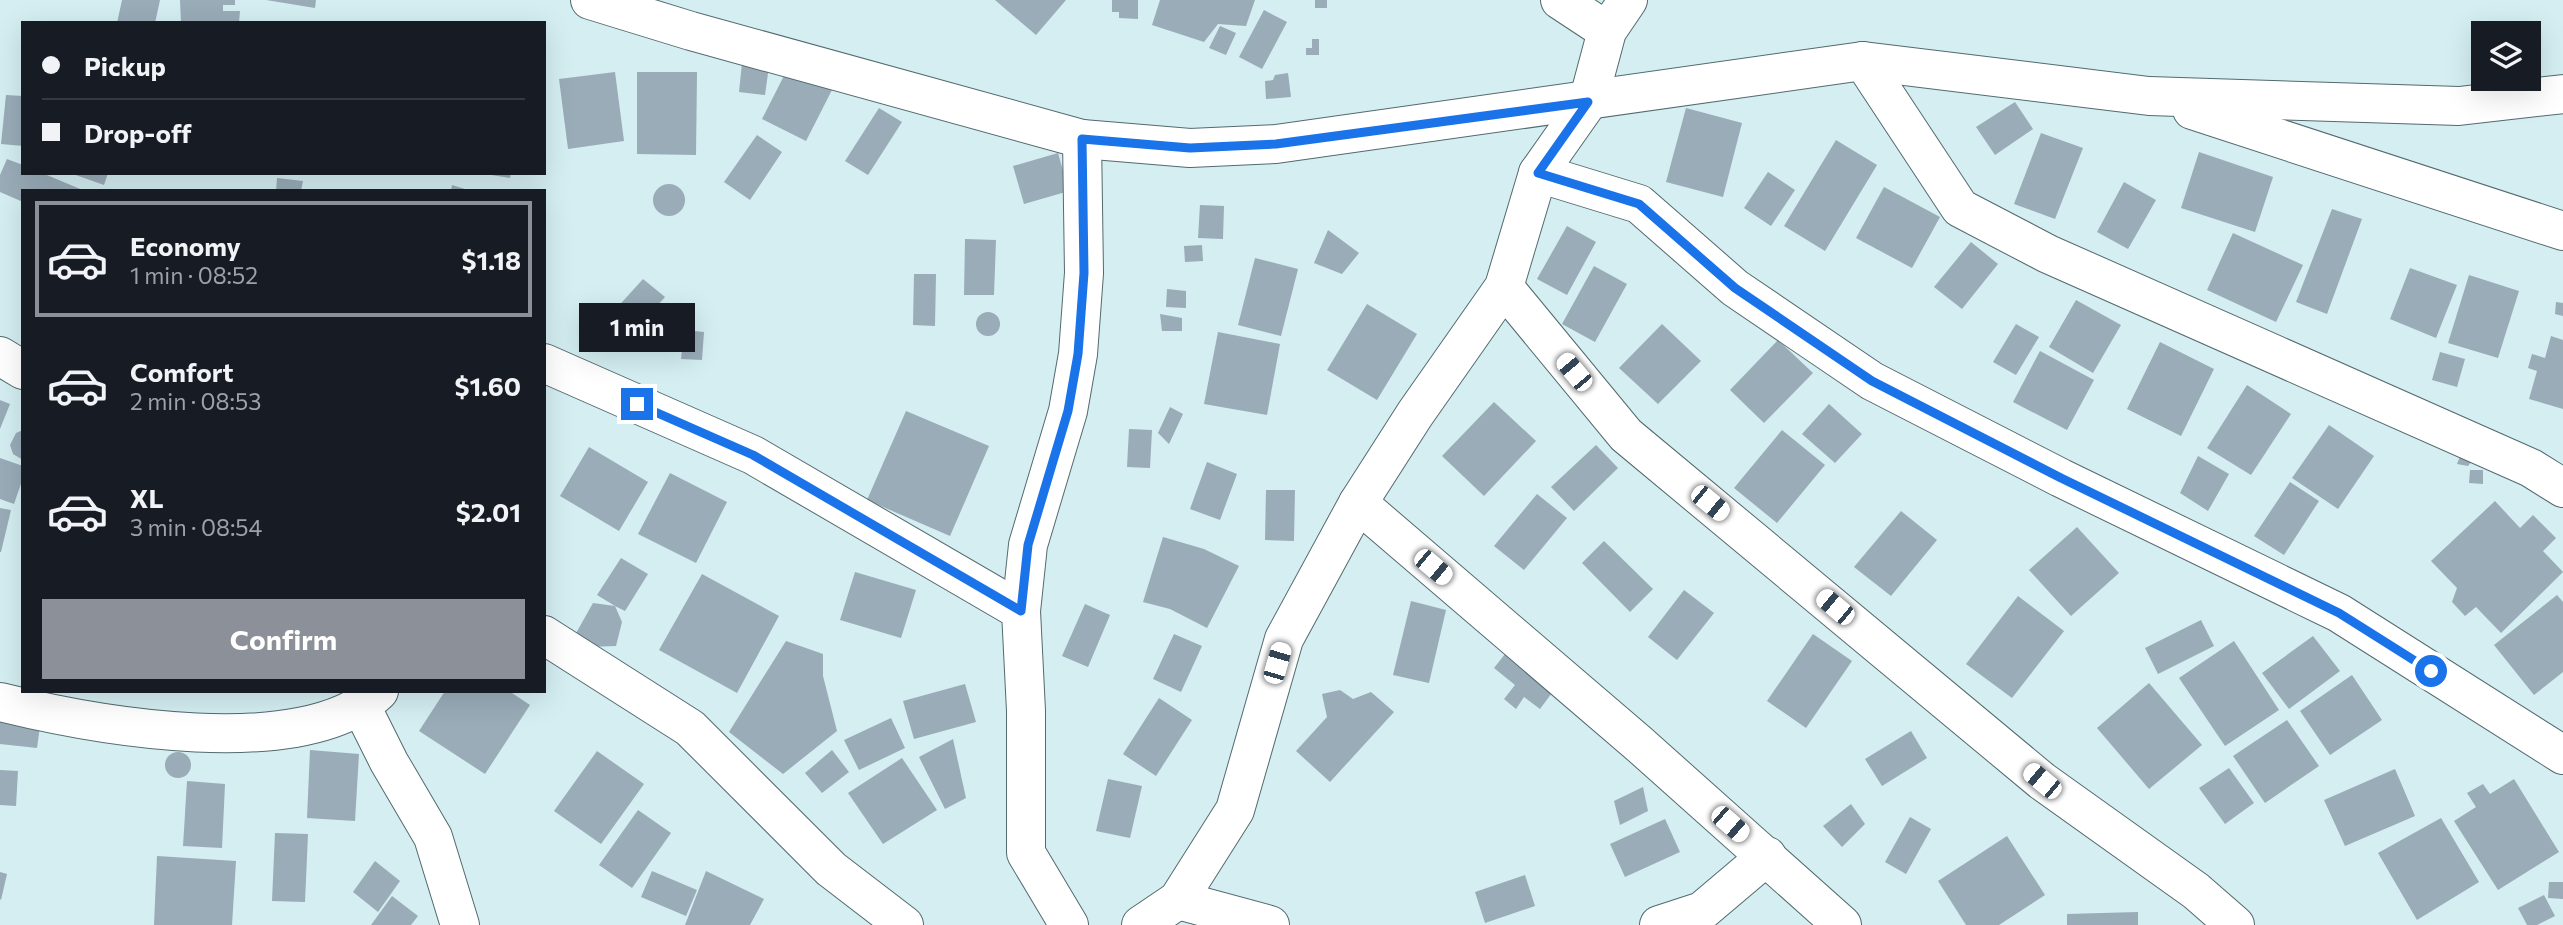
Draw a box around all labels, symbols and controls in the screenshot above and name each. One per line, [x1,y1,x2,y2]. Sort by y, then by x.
map controls [2471,21,2541,91]
button: layers [2471,21,2541,91]
text: Pickup [84,50,166,81]
text: Drop-off [84,117,191,148]
icon: car [46,228,109,291]
text: Economy [130,230,241,261]
text: $1.18 [461,244,521,275]
text: 1 min · 08:52 [130,261,258,289]
callout: 1 min [579,302,695,352]
text: 1 min [610,313,664,341]
car [1553,349,1596,395]
icon: car [46,354,109,417]
text: Comfort [130,356,233,387]
text: $1.60 [454,370,521,401]
text: 2 min · 08:53 [130,387,261,415]
route end [621,388,653,420]
icon: car [46,480,109,543]
text: XL [130,482,164,513]
car [1688,482,1733,524]
text: $2.01 [456,496,521,527]
text: 3 min · 08:54 [130,513,262,541]
car [1411,545,1456,589]
car [1813,585,1858,629]
button: Confirm [42,599,525,679]
car [1262,640,1293,686]
route start [2415,655,2447,687]
car [2020,759,2065,803]
car [1708,802,1753,846]

